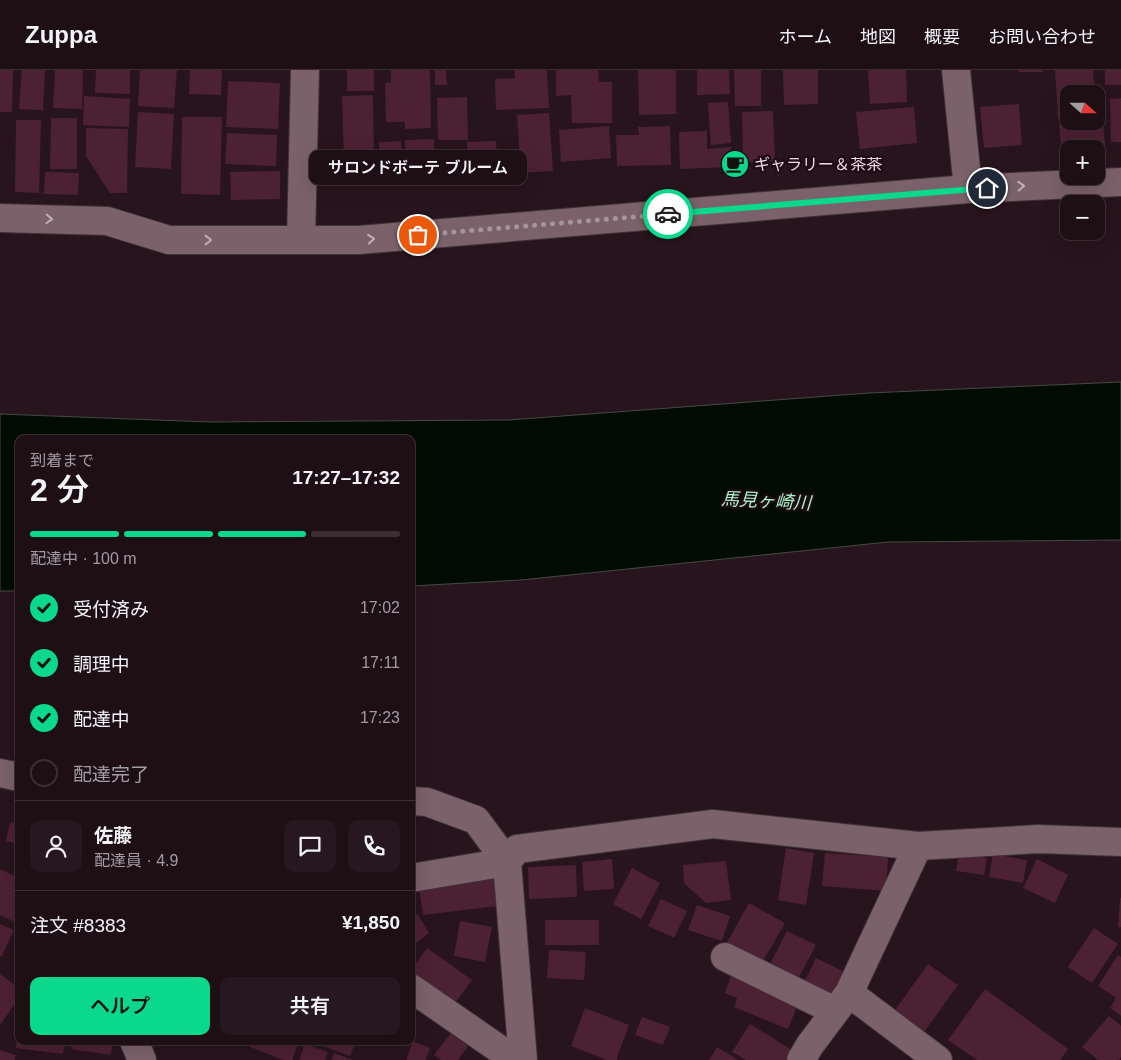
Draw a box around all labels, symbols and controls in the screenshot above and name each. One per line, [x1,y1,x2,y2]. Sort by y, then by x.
text: Zuppa [25,21,97,48]
text: ホーム [779,27,832,47]
text: 地図 [860,27,896,47]
text: 概要 [924,27,960,47]
text: お問い合わせ [988,27,1096,47]
north arrow [1060,85,1105,130]
map controls [1060,85,1105,240]
button: + [1060,140,1105,185]
cafe icon: ギャラリー＆茶茶 [720,149,750,179]
callout: サロンドボーテ ブルーム [309,150,527,185]
place label: ギャラリー＆茶茶 [754,156,882,173]
text: サロンドボーテ ブルーム [328,159,508,176]
pin [966,167,1008,209]
icon: home [973,174,1001,202]
one-way arrow [1017,181,1025,192]
courier [643,189,693,239]
button: − [1060,195,1105,240]
icon: car [654,200,682,228]
one-way arrow [45,214,53,225]
pin [397,214,439,256]
icon: bag [404,221,432,249]
one-way arrow [367,234,375,245]
one-way arrow [205,235,213,245]
text: 到着まで [30,452,94,469]
text: 17:27–17:32 [292,467,400,488]
text: 2 分 [30,472,89,508]
water label: 馬見ヶ崎川 [721,489,813,513]
text: 配達中 · 100 m [30,550,137,567]
icon: check [30,594,58,622]
text: 受付済み [73,599,149,620]
text: 17:02 [360,599,400,616]
icon: check [30,649,58,677]
text: 調理中 [73,654,130,675]
text: 17:11 [361,654,400,671]
icon: check [30,704,58,732]
text: 配達中 [73,709,130,730]
text: 17:23 [360,709,400,726]
text: 配達完了 [73,764,149,785]
button: person [30,820,82,872]
button: chat [284,820,336,872]
button: phone [348,820,400,872]
text: 佐藤 [94,825,132,846]
text: 配達員 · 4.9 [94,852,178,869]
text: ¥1,850 [342,912,400,933]
text: 注文 #8383 [30,915,126,936]
button: ヘルプ [30,977,210,1035]
button: 共有 [220,977,400,1035]

